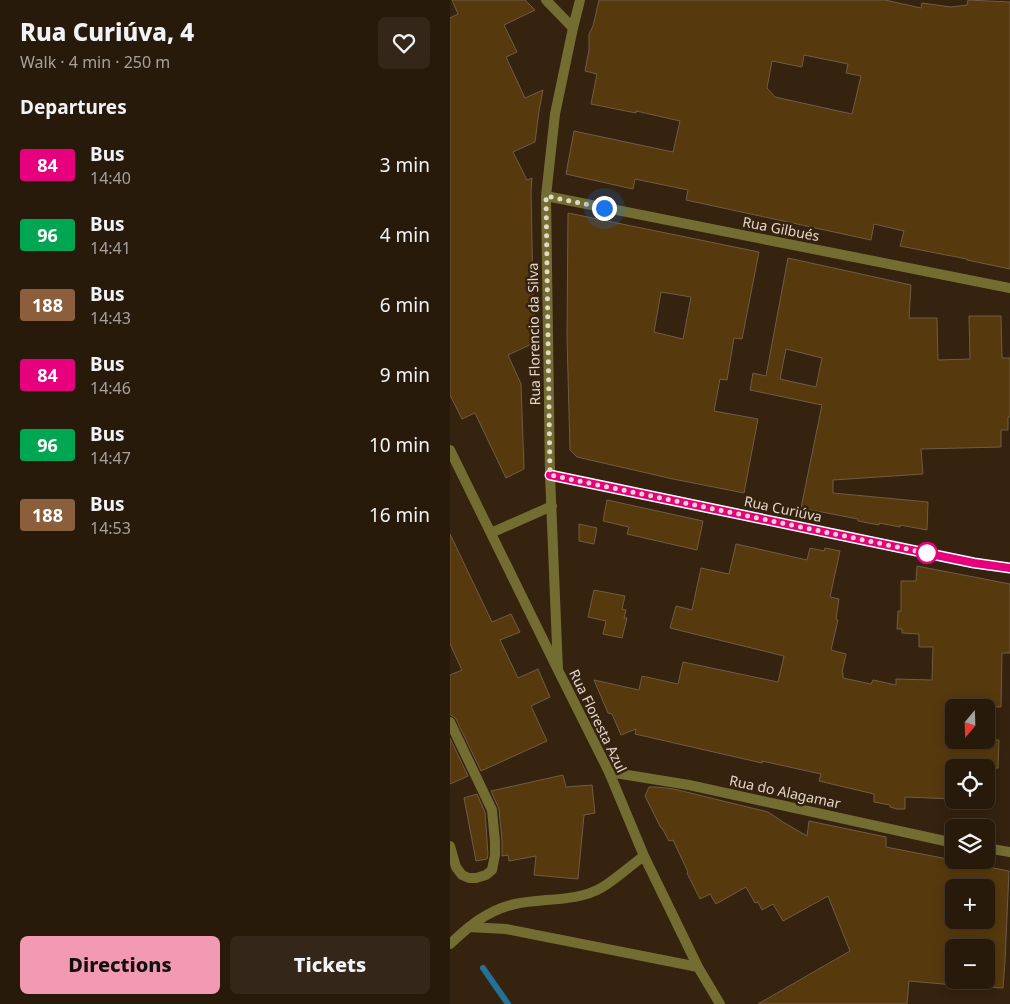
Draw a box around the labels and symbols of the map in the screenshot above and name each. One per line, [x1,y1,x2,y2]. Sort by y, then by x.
your location [592,196,617,221]
street label: Rua Gilbués [741,212,822,245]
street label: Rua Florencio da Silva [523,263,544,406]
street label: Rua Curiúva [742,491,824,526]
unlabelled marker [916,542,938,564]
street label: Rua Floresta Azul [565,666,632,776]
north arrow [945,699,995,749]
street label: Rua do Alagamar [728,770,843,813]

